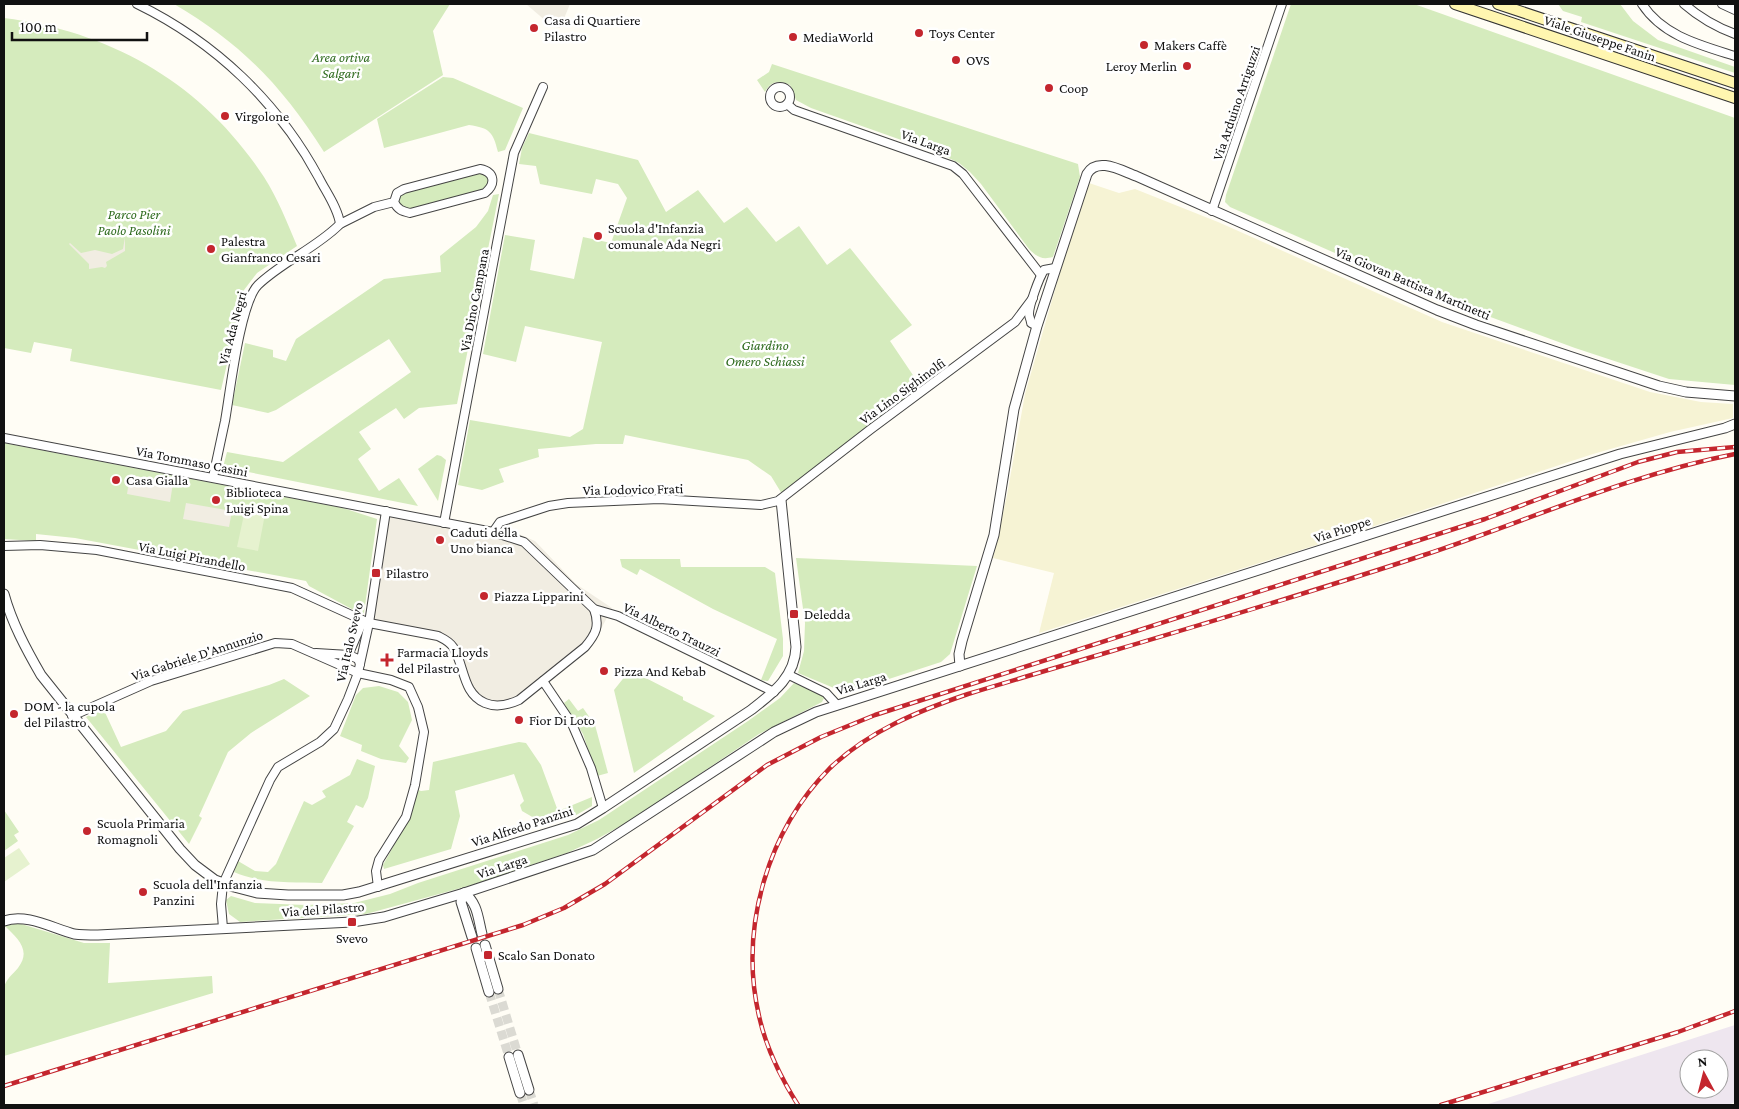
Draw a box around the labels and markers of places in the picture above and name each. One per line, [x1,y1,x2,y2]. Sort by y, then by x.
place label: Casa di Quartiere Pilastro [544,12,640,44]
marker: Casa di Quartiere Pilastro [528,22,540,34]
place label: Toys Center [929,25,995,41]
marker: Toys Center [913,27,925,39]
place label: MediaWorld [803,29,874,45]
marker: MediaWorld [787,31,799,43]
place label: Makers Caffè [1154,37,1227,53]
marker: Makers Caffè [1138,39,1150,51]
place label: OVS [966,52,990,68]
marker: OVS [950,54,962,66]
place label: Leroy Merlin [1106,58,1177,74]
marker: Leroy Merlin [1181,60,1193,72]
place label: Coop [1059,80,1088,96]
marker: Coop [1043,82,1055,94]
place label: Virgolone [235,108,289,124]
marker: Virgolone [219,110,231,122]
place label: Scuola d'Infanzia comunale Ada Negri [608,220,721,252]
marker: Scuola d'Infanzia comunale Ada Negri [592,230,604,242]
place label: Palestra Gianfranco Cesari [221,233,321,265]
marker: Palestra Gianfranco Cesari [205,243,217,255]
place label: Casa Gialla [126,472,189,488]
marker: Casa Gialla [110,474,122,486]
place label: Biblioteca Luigi Spina [226,484,289,516]
marker: Biblioteca Luigi Spina [210,494,222,506]
place label: Caduti della Uno bianca [450,524,518,556]
marker: Caduti della Uno bianca [434,534,446,546]
place label: Pilastro [386,565,429,581]
marker: Pilastro [370,567,382,579]
place label: Piazza Lipparini [494,588,584,604]
marker: Piazza Lipparini [478,590,490,602]
place label: Deledda [804,606,851,622]
marker: Deledda [788,608,800,620]
place label: Farmacia Lloyds del Pilastro [397,644,488,676]
marker: Farmacia Lloyds del Pilastro [381,654,393,666]
place label: Pizza And Kebab [614,663,706,679]
marker: Pizza And Kebab [598,665,610,677]
place label: DOM - la cupola del Pilastro [24,698,116,730]
marker: DOM - la cupola del Pilastro [8,708,20,720]
place label: Fior Di Loto [529,712,595,728]
marker: Fior Di Loto [513,714,525,726]
place label: Scuola Primaria Romagnoli [97,815,186,847]
marker: Scuola Primaria Romagnoli [81,825,93,837]
place label: Scuola dell'Infanzia Panzini [153,876,263,908]
marker: Scuola dell'Infanzia Panzini [137,886,149,898]
marker: Svevo [346,916,358,928]
place label: Svevo [336,930,368,946]
place label: Scalo San Donato [498,947,595,963]
marker: Scalo San Donato [482,949,494,961]

